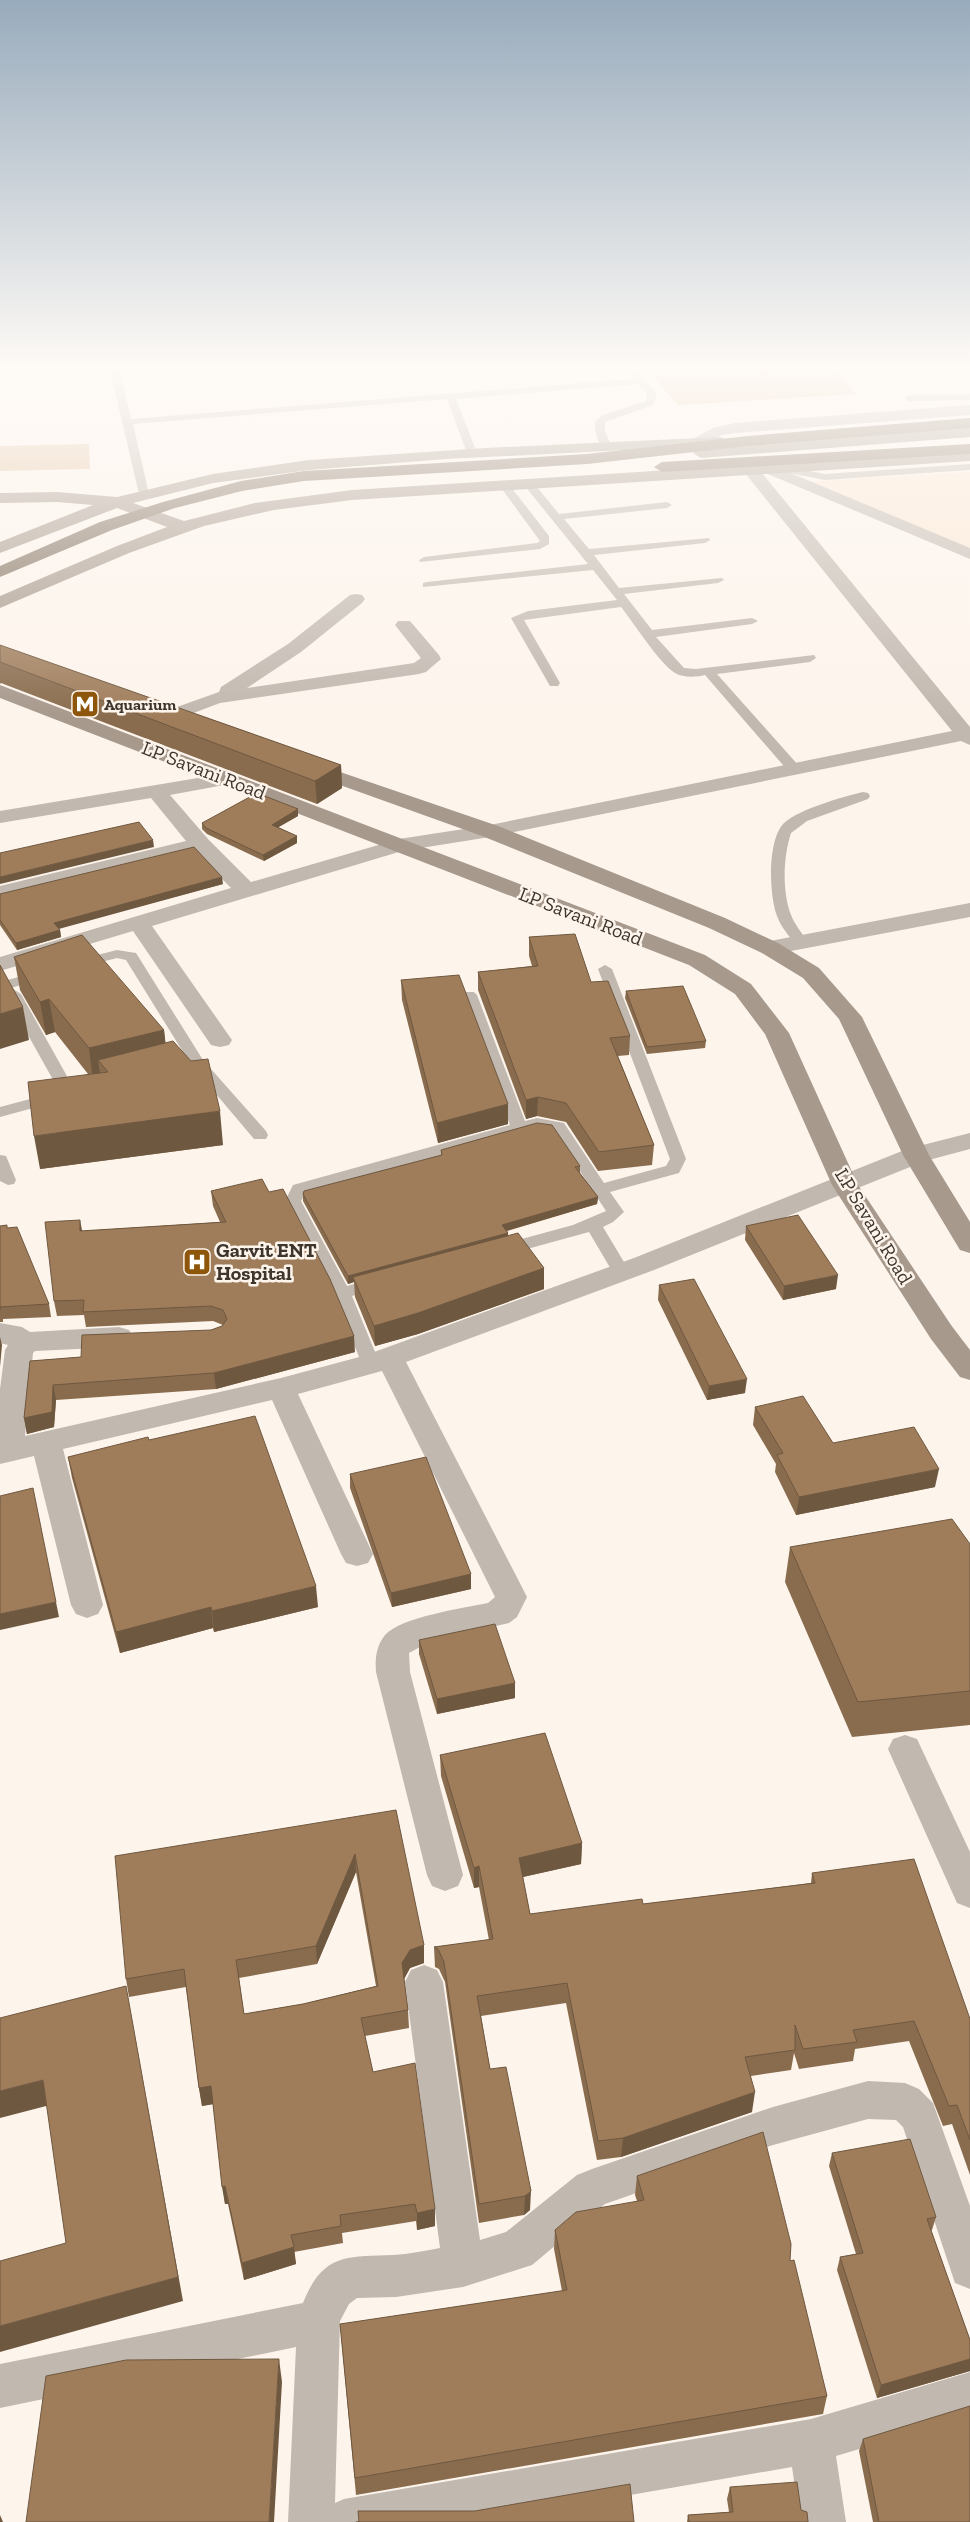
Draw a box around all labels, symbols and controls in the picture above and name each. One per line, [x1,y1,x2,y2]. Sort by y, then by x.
metro station icon: Aquarium [70,689,100,719]
place label: Aquarium [104,695,176,714]
street label: LP Savani Road [139,735,269,805]
street label: LP Savani Road [516,881,646,951]
street label: LP Savani Road [830,1164,918,1288]
place label: Garvit ENT Hospital [216,1238,317,1285]
hospital icon: Garvit ENT Hospital [182,1247,212,1277]

